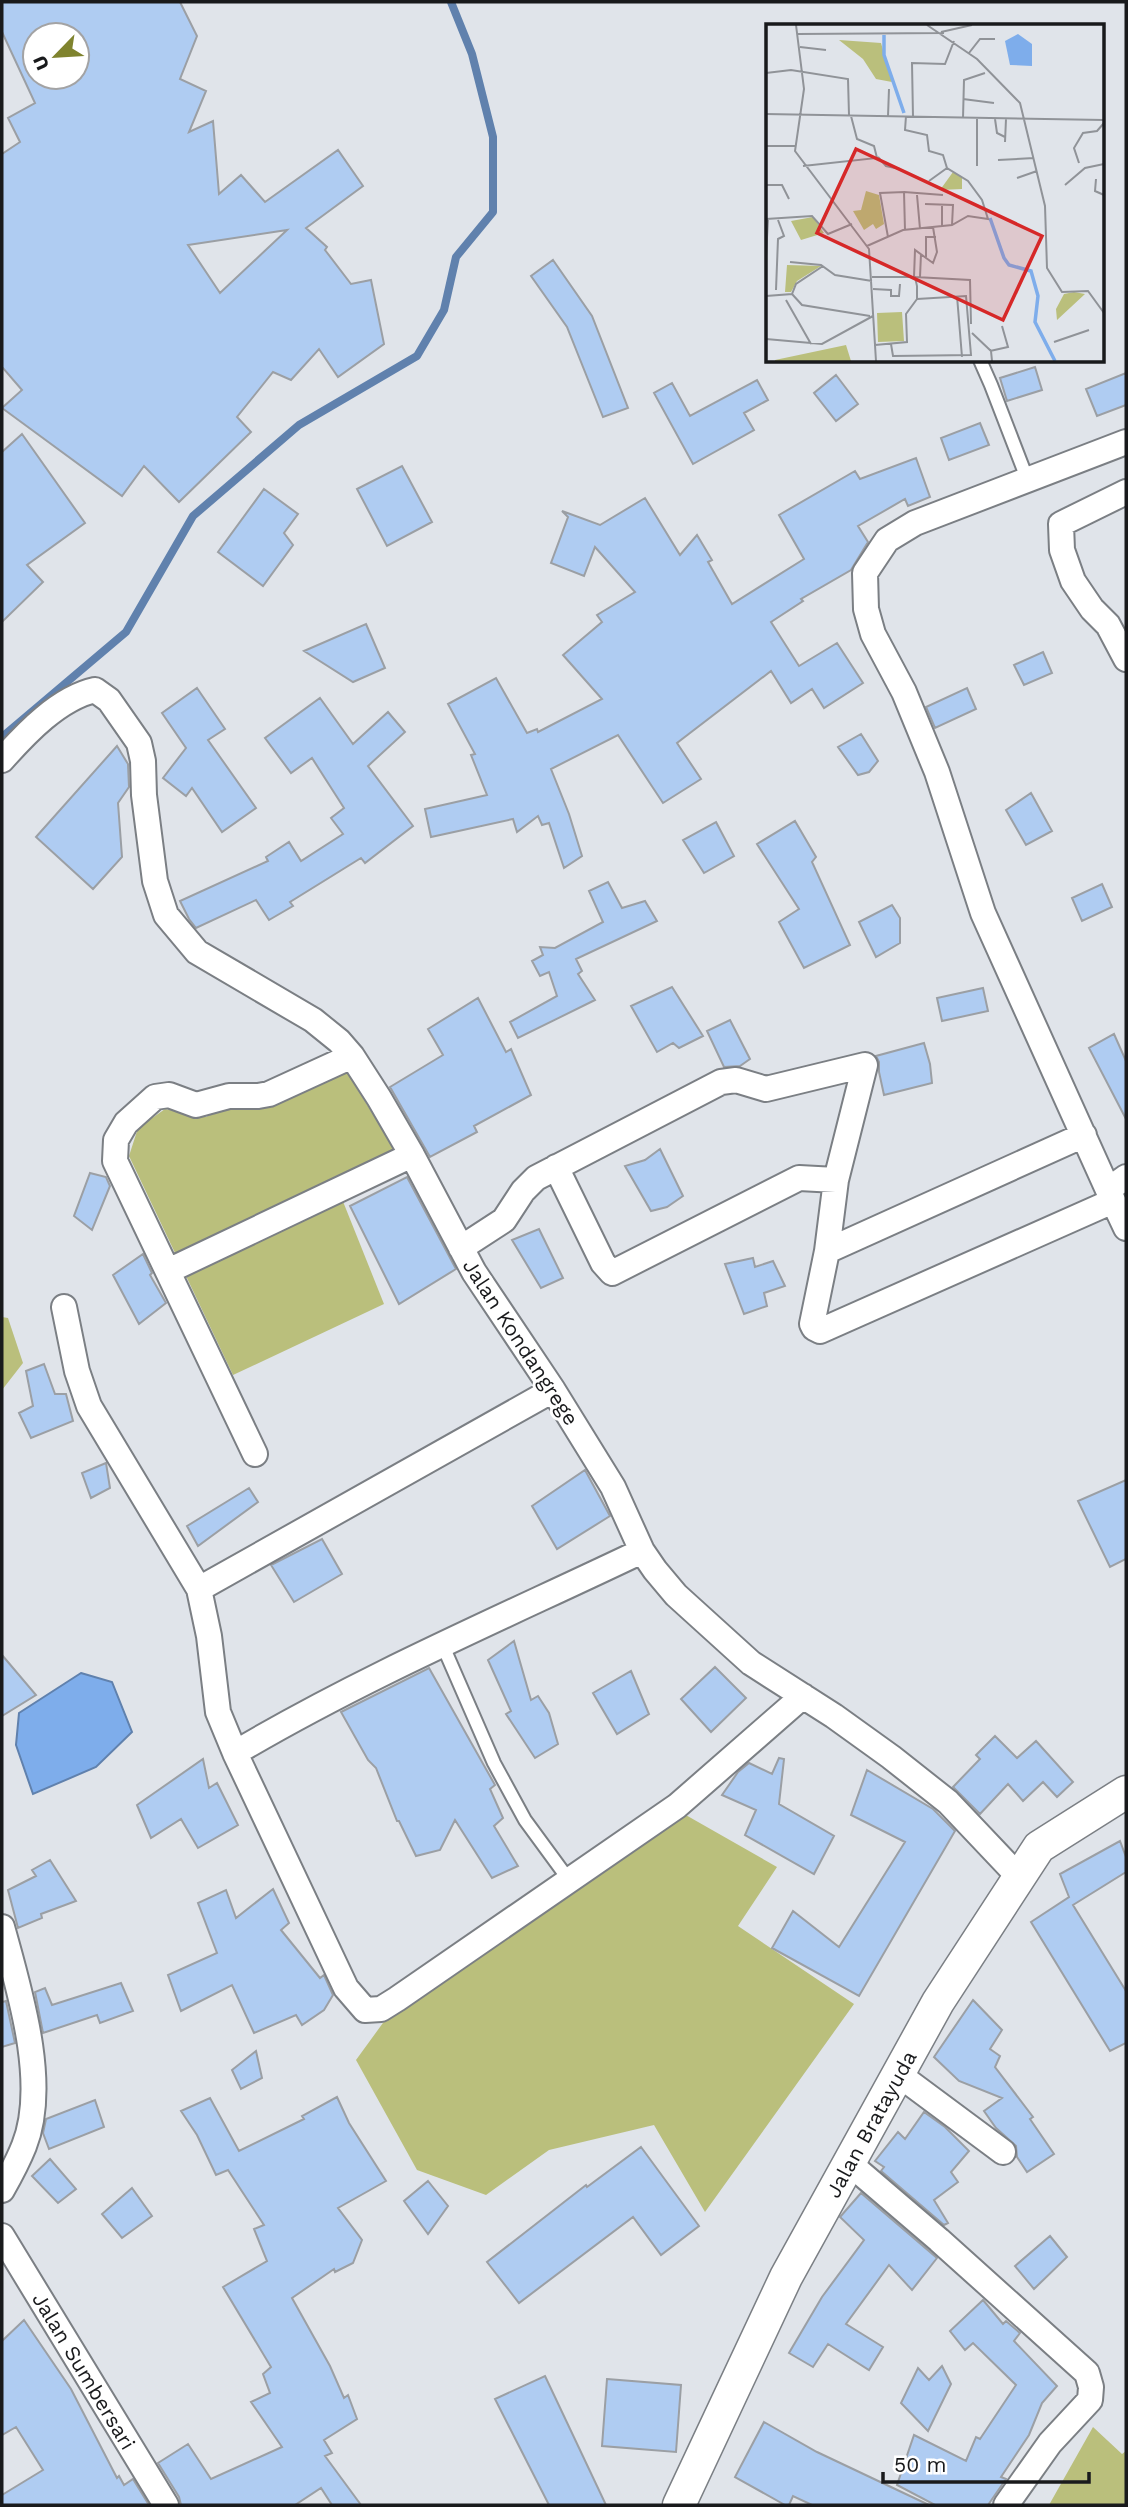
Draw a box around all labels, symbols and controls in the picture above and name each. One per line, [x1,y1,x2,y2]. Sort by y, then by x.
north arrow [21,21,91,91]
inset map [766,24,1104,362]
text: U [28,52,54,74]
street label: Jalan Kondangrege [458,1254,584,1430]
street label: Jalan Bratayuda [820,2046,922,2202]
street label: Jalan Sumbersari [27,2288,141,2454]
scale bar [883,2440,1090,2484]
text: 50 m [894,2452,946,2477]

